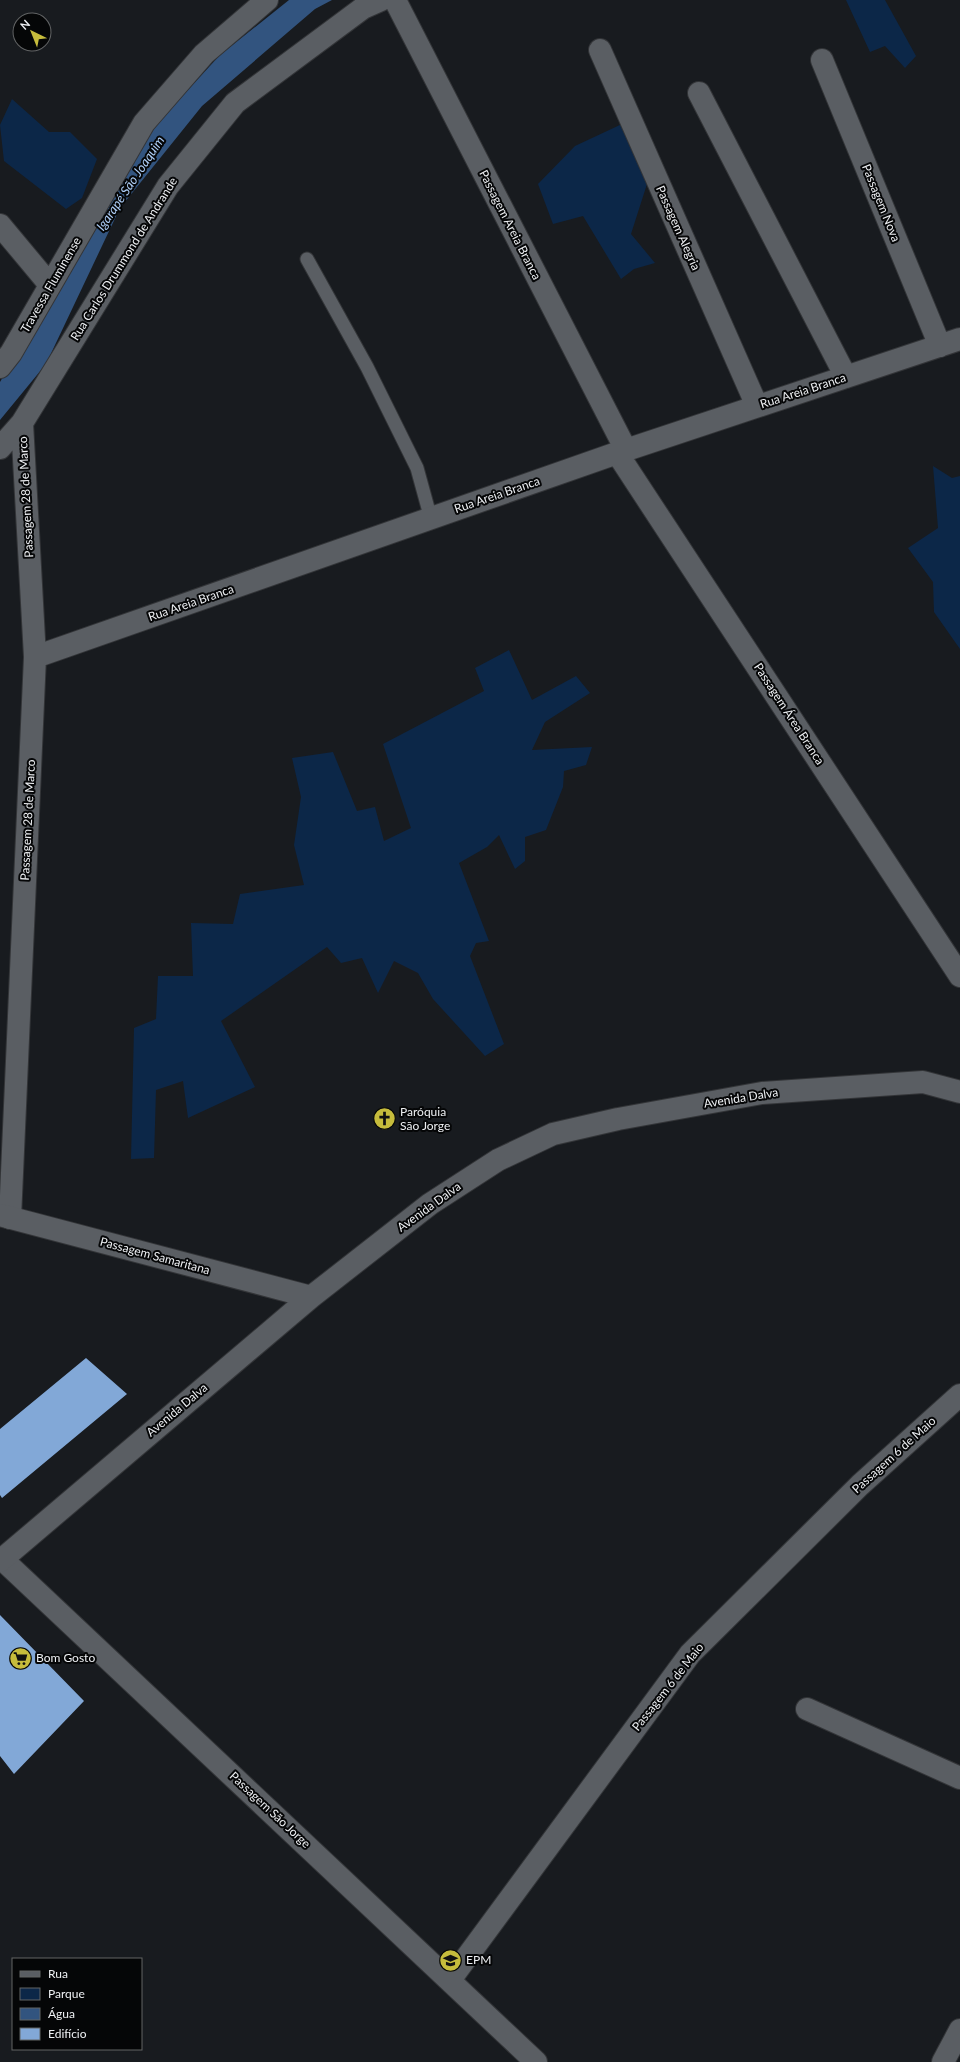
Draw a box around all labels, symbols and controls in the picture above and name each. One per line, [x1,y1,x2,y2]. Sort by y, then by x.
north arrow [12,12,52,52]
text: N [17,17,32,32]
water label: Igarapé São Joaquim [92,133,168,233]
street label: Passagem Nova [859,162,904,244]
street label: Passagem Areia Branca [476,167,545,282]
street label: Rua Carlos Drummond de Andrande [67,174,180,343]
street label: Passagem Alegria [653,183,704,272]
street label: Travessa Fluminense [17,234,84,335]
street label: Rua Areia Branca [758,370,848,411]
street label: Passagem 28 de Marco [15,436,36,558]
street label: Rua Areia Branca [452,473,542,516]
street label: Rua Areia Branca [146,581,236,624]
street label: Passagem Área Branca [751,660,828,767]
street label: Passagem 28 de Marco [17,759,38,881]
street label: Avenida Dalva [703,1084,779,1111]
place label: Paróquia São Jorge [400,1104,450,1133]
church icon: Paróquia São Jorge [372,1106,398,1132]
street label: Avenida Dalva [394,1178,464,1235]
street label: Passagem Samaritana [99,1234,212,1277]
street label: Avenida Dalva [143,1380,210,1440]
street label: Passagem 6 de Maio [849,1413,939,1496]
street label: Passagem 6 de Maio [629,1640,707,1734]
supermarket icon: Bom Gosto [8,1645,34,1671]
place label: Bom Gosto [36,1650,95,1665]
street label: Passagem São Jorge [227,1768,314,1851]
school or university icon: EPM [438,1947,464,1973]
place label: EPM [466,1952,491,1967]
legend [12,1958,142,2050]
text: Rua [48,1966,68,1981]
text: Parque [48,1986,85,2001]
text: Água [48,2006,75,2021]
text: Edifício [48,2026,87,2041]

